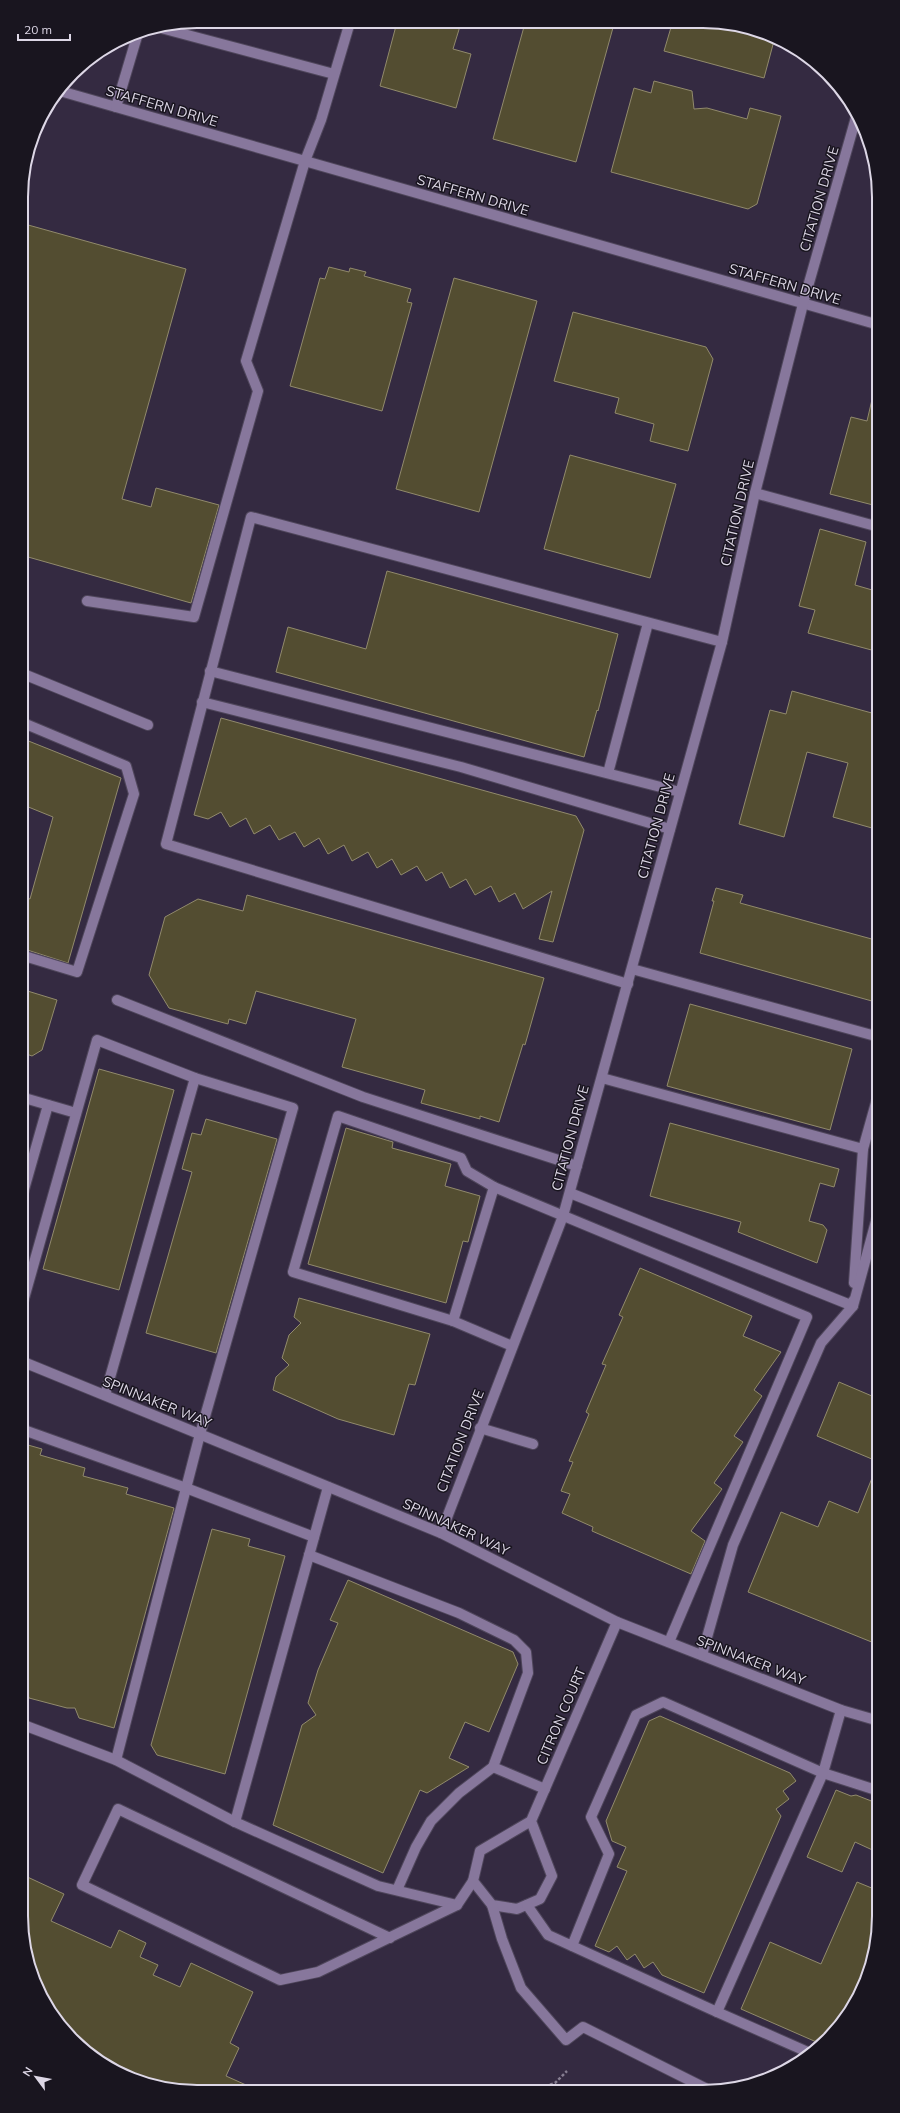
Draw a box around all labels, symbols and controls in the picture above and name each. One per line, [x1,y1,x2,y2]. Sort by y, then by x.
scale bar [18,16,70,42]
text: 20 m [24,22,52,37]
street label: STAFFERN DRIVE [104,81,220,131]
street label: CITATION DRIVE [795,144,843,254]
street label: STAFFERN DRIVE [415,170,531,220]
street label: STAFFERN DRIVE [727,259,843,309]
street label: CITATION DRIVE [716,458,758,568]
street label: CITATION DRIVE [633,771,679,881]
street label: CITATION DRIVE [547,1083,593,1193]
street label: SPINNAKER WAY [100,1372,215,1432]
street label: CITATION DRIVE [432,1387,488,1495]
street label: SPINNAKER WAY [400,1494,513,1560]
street label: SPINNAKER WAY [694,1631,809,1689]
street label: CITRON COURT [532,1664,590,1768]
north arrow [16,2057,56,2097]
text: N [19,2064,36,2079]

